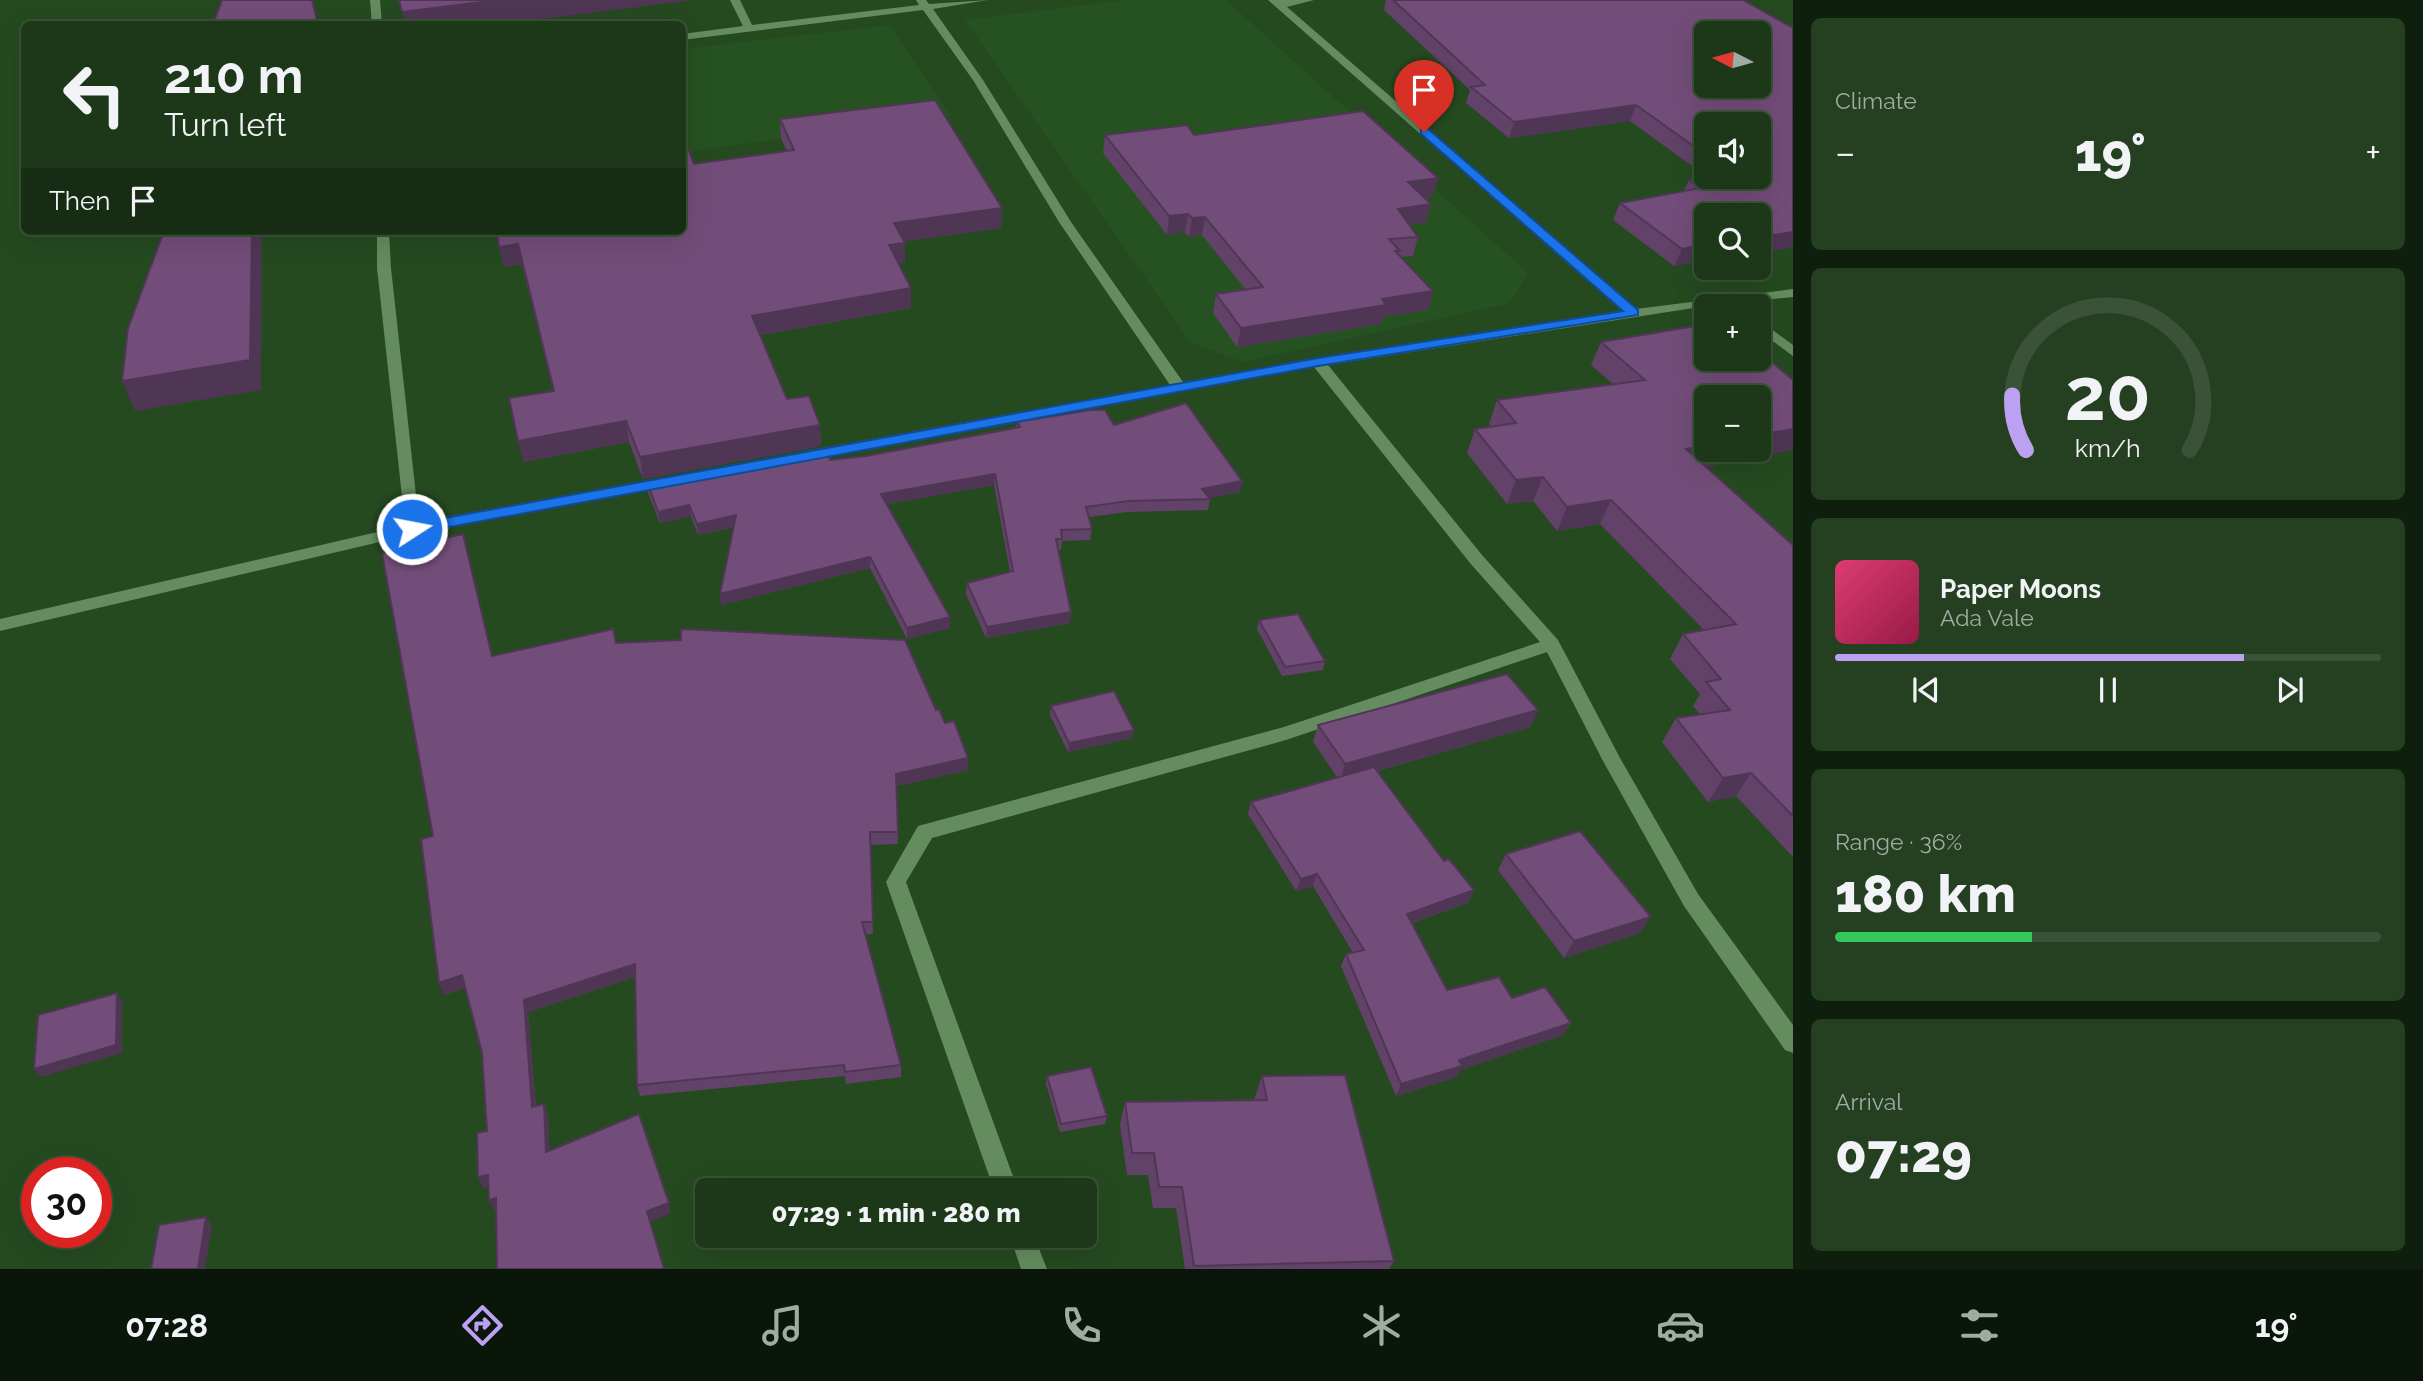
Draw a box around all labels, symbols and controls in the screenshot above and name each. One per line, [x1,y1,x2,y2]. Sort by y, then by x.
north arrow [1694,21,1771,98]
map controls [1694,21,1771,462]
text: 210 m [164,47,303,104]
icon: left [49,49,140,140]
pin [1394,60,1454,132]
icon: arrive [1405,71,1443,109]
text: Climate [1835,87,1917,114]
text: Turn left [164,106,286,143]
button: sound [1694,112,1771,189]
text: 19° [2075,122,2146,183]
text: − [1835,130,1855,175]
text: + [2365,130,2381,175]
icon: arrive [124,182,162,220]
text: Then [49,186,110,216]
button: search [1694,203,1771,280]
button: + [1694,294,1771,371]
text: 20 [2065,353,2151,438]
button: − [1694,385,1771,462]
text: km/h [2075,433,2141,463]
position arrow [375,492,449,566]
text: Paper Moons [1940,574,2101,604]
text: Ada Vale [1940,604,2034,631]
icon: previous [1907,671,1945,709]
icon: pause [2089,671,2127,709]
icon: next [2271,671,2309,709]
text: Range · 36% [1835,828,1962,855]
text: 180 km [1835,863,2016,924]
text: Arrival [1835,1088,1902,1115]
text: 07:29 [1835,1123,1972,1184]
speed limit sign: 30 [21,1157,112,1248]
text: 07:29 · 1 min · 280 m [771,1198,1021,1228]
icon: directions [458,1301,507,1350]
icon: music [758,1301,807,1350]
icon: phone [1057,1301,1106,1350]
icon: climate [1357,1301,1406,1350]
icon: car [1656,1301,1705,1350]
icon: filters [1955,1301,2004,1350]
text: 07:28 [125,1307,208,1344]
text: 19° [2255,1307,2298,1344]

